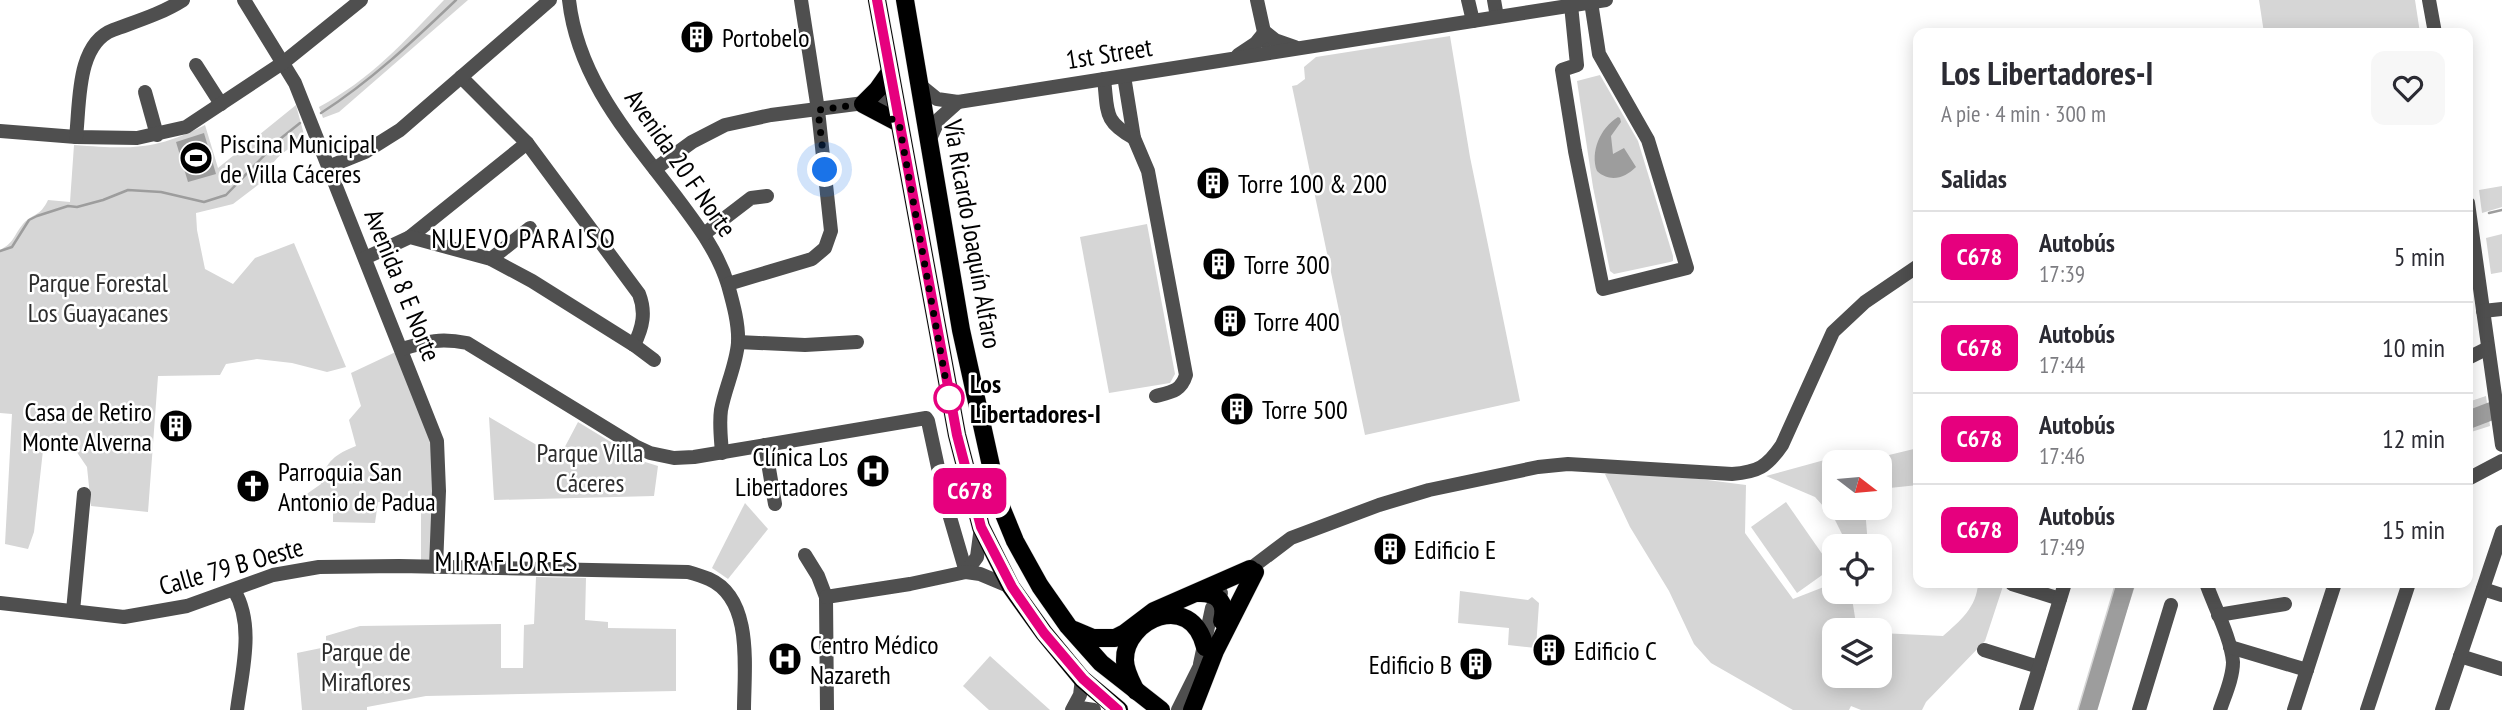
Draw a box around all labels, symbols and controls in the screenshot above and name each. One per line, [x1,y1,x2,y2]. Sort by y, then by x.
building icon: Portobelo [678,18,716,56]
place label: Portobelo [722,21,809,54]
street label: 1st Street [1063,30,1155,76]
text: Los Libertadores-I [1941,51,2153,94]
button: heart [2371,51,2445,125]
street label: Avenida 20 F Norte [618,83,744,243]
text: A pie · 4 min · 300 m [1941,99,2106,128]
street label: Vía Ricardo Joaquín Alfaro [936,116,1009,351]
place label: Piscina Municipal de Villa Cáceres [220,127,376,190]
sports icon: Piscina Municipal de Villa Cáceres [177,139,215,177]
your location [807,152,842,187]
text: Salidas [1941,162,2007,195]
building icon: Torre 100 & 200 [1194,164,1232,202]
place label: Torre 100 & 200 [1238,167,1387,200]
street label: Avenida 8 E Norte [358,204,448,366]
district label: NUEVO PARAISO [431,219,617,256]
text: Autobús [2039,226,2115,259]
text: 5 min [2394,240,2445,273]
text: C678 [1957,241,2002,272]
building icon: Torre 300 [1200,245,1238,283]
place label: Torre 300 [1244,248,1330,281]
text: 17:39 [2039,259,2085,288]
park label: Parque Forestal Los Guayacanes [28,266,168,329]
building icon: Torre 400 [1211,302,1249,340]
place label: Torre 400 [1254,305,1340,338]
text: Autobús [2039,317,2115,350]
text: 10 min [2382,331,2445,364]
text: C678 [1957,332,2002,363]
text: 17:44 [2039,350,2085,379]
place label: Los Libertadores-I [970,367,1101,430]
marker: Los Libertadores-I [934,383,964,413]
building icon: Torre 500 [1218,390,1256,428]
place label: Torre 500 [1262,393,1348,426]
place label: Casa de Retiro Monte Alverna [22,395,152,458]
building icon: Casa de Retiro Monte Alverna [157,407,195,445]
text: Autobús [2039,408,2115,441]
text: 12 min [2382,422,2445,455]
text: C678 [1957,423,2002,454]
park label: Parque Villa Cáceres [537,436,643,499]
place label: Clínica Los Libertadores [735,440,848,503]
text: 17:46 [2039,441,2085,470]
north arrow [1822,450,1892,520]
map controls [1822,450,1892,688]
hospital icon: Clínica Los Libertadores [854,452,892,490]
place label: Parroquia San Antonio de Padua [278,455,436,518]
church icon: Parroquia San Antonio de Padua [234,467,272,505]
line badge: C678 [921,468,1019,514]
text: C678 [947,475,993,506]
text: Autobús [2039,499,2115,532]
text: 15 min [2382,513,2445,546]
text: C678 [1957,514,2002,545]
street label: Calle 79 B Oeste [155,530,307,602]
building icon: Edificio E [1371,530,1409,568]
text: 17:49 [2039,532,2085,561]
place label: Edificio E [1414,533,1496,566]
button: locate [1822,534,1892,604]
district label: MIRAFLORES [435,542,579,579]
button: layers [1822,618,1892,688]
place label: Centro Médico Nazareth [810,628,939,691]
building icon: Edificio C [1530,631,1568,669]
place label: Edificio C [1574,634,1657,667]
park label: Parque de Miraflores [321,635,411,698]
hospital icon: Centro Médico Nazareth [766,640,804,678]
building icon: Edificio B [1457,645,1495,683]
place label: Edificio B [1369,648,1452,681]

